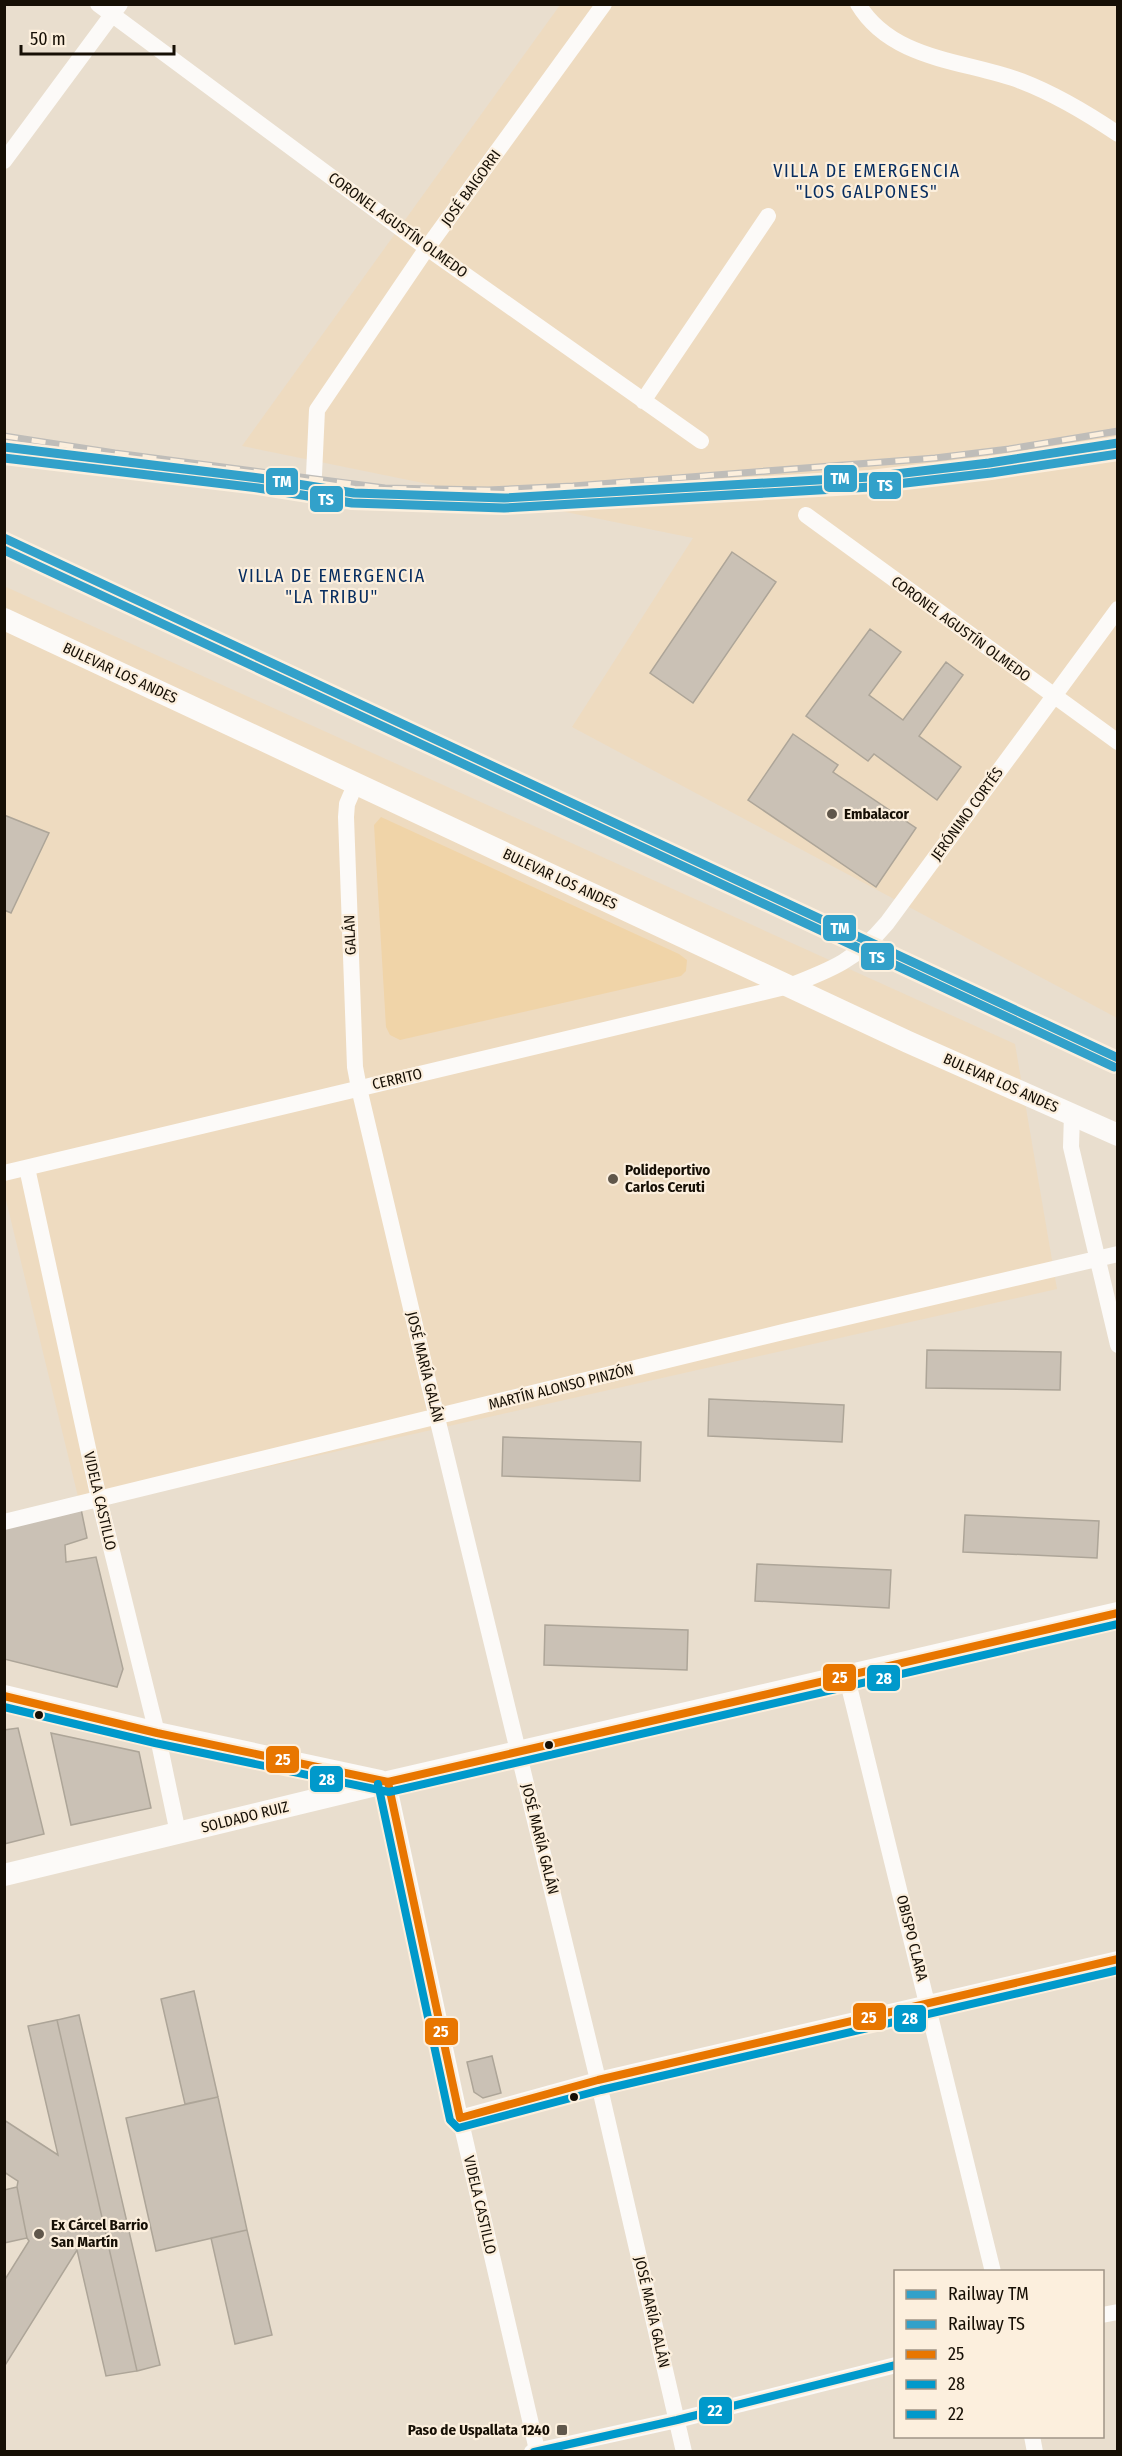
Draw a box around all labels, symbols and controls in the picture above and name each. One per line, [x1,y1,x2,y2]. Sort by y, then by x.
scale bar [21,18,174,56]
text: 50 m [30,28,66,50]
street label: JOSÉ BAIGORRI [437,146,505,230]
district label: VILLA DE EMERGENCIA "LOS GALPONES" [773,160,961,203]
street label: CORONEL AGUSTÍN OLMEDO [325,168,471,282]
line badge: TM [823,464,858,493]
line badge: TM [265,467,299,496]
text: TM [830,469,850,488]
line badge: TS [868,471,902,500]
text: TM [272,472,292,491]
text: TS [877,476,893,495]
line badge: TS [309,485,344,513]
text: TS [318,490,334,509]
district label: VILLA DE EMERGENCIA "LA TRIBU" [238,565,426,608]
street label: CORONEL AGUSTÍN OLMEDO [888,572,1034,686]
street label: BULEVAR LOS ANDES [60,639,180,707]
street label: JERÓNIMO CORTÉS [927,764,1007,864]
place label: Embalacor [844,805,909,823]
marker: Embalacor [825,807,839,821]
street label: BULEVAR LOS ANDES [500,845,620,913]
line badge: TM [822,914,857,942]
street label: GALÁN [340,915,360,955]
text: TM [830,919,850,938]
line badge: TS [860,942,895,971]
text: TS [869,948,885,967]
street label: BULEVAR LOS ANDES [941,1050,1061,1116]
street label: CERRITO [370,1065,424,1093]
place label: Polideportivo Carlos Ceruti [625,1161,710,1196]
marker: Polideportivo Carlos Ceruti [606,1172,620,1186]
street label: JOSÉ MARÍA GALÁN [403,1310,447,1424]
street label: MARTÍN ALONSO PINZÓN [487,1360,635,1414]
street label: VIDELA CASTILLO [80,1450,120,1552]
line badge: 25 [822,1663,857,1692]
line badge: 28 [866,1664,901,1692]
text: 25 [831,1668,848,1687]
text: 28 [875,1669,892,1688]
unlabelled marker [33,1709,45,1721]
unlabelled marker [543,1739,555,1751]
line badge: 25 [265,1745,300,1774]
text: 25 [274,1750,291,1769]
line badge: 28 [309,1765,344,1793]
text: 28 [318,1770,335,1789]
street label: JOSÉ MARÍA GALÁN [518,1782,562,1896]
street label: SOLDADO RUIZ [199,1797,291,1837]
street label: OBISPO CLARA [893,1893,931,1983]
line badge: 25 [852,2002,887,2031]
line badge: 28 [893,2004,927,2033]
text: 25 [860,2008,877,2027]
text: 28 [901,2009,918,2028]
line badge: 25 [424,2017,459,2046]
text: 25 [432,2022,449,2041]
unlabelled marker [568,2091,580,2103]
street label: VIDELA CASTILLO [460,2154,500,2256]
place label: Ex Cárcel Barrio San Martín [51,2216,148,2251]
marker: Ex Cárcel Barrio San Martín [32,2227,46,2241]
street label: JOSÉ MARÍA GALÁN [630,2255,674,2369]
legend [894,2270,1104,2438]
text: Railway TM [948,2283,1029,2305]
text: Railway TS [948,2313,1025,2335]
text: 25 [948,2343,964,2365]
text: 28 [948,2373,965,2395]
line badge: 22 [698,2396,733,2425]
text: 22 [707,2401,723,2420]
text: 22 [948,2403,964,2425]
place label: Paso de Uspallata 1240 [408,2421,550,2439]
marker: Paso de Uspallata 1240 [555,2423,569,2437]

